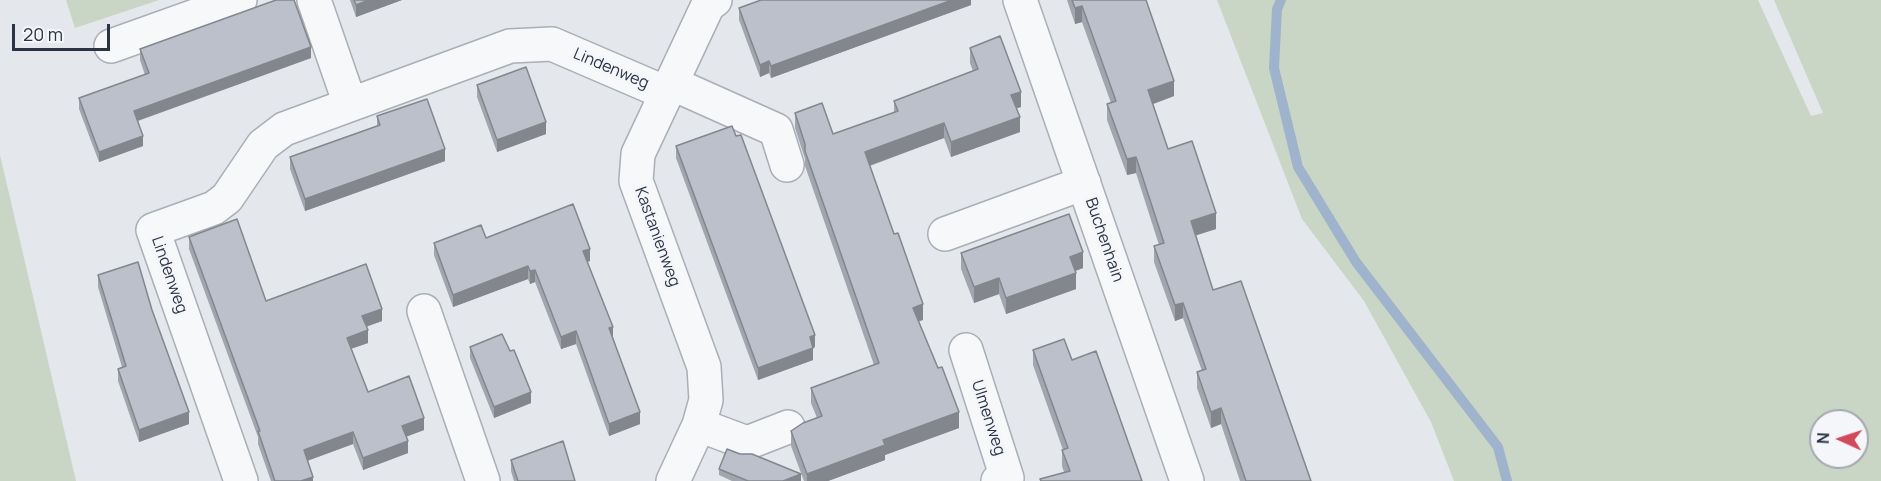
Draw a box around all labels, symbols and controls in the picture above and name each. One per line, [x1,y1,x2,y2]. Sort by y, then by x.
scale bar [15,12,112,50]
text: 20 m [23,22,63,46]
street label: Lindenweg [570,44,652,94]
street label: Kastanienweg [630,185,684,289]
street label: Buchenhain [1081,195,1127,285]
street label: Lindenweg [147,234,191,316]
street label: Ulmenweg [967,378,1009,458]
north arrow [1809,409,1869,469]
text: N [1812,432,1834,444]

